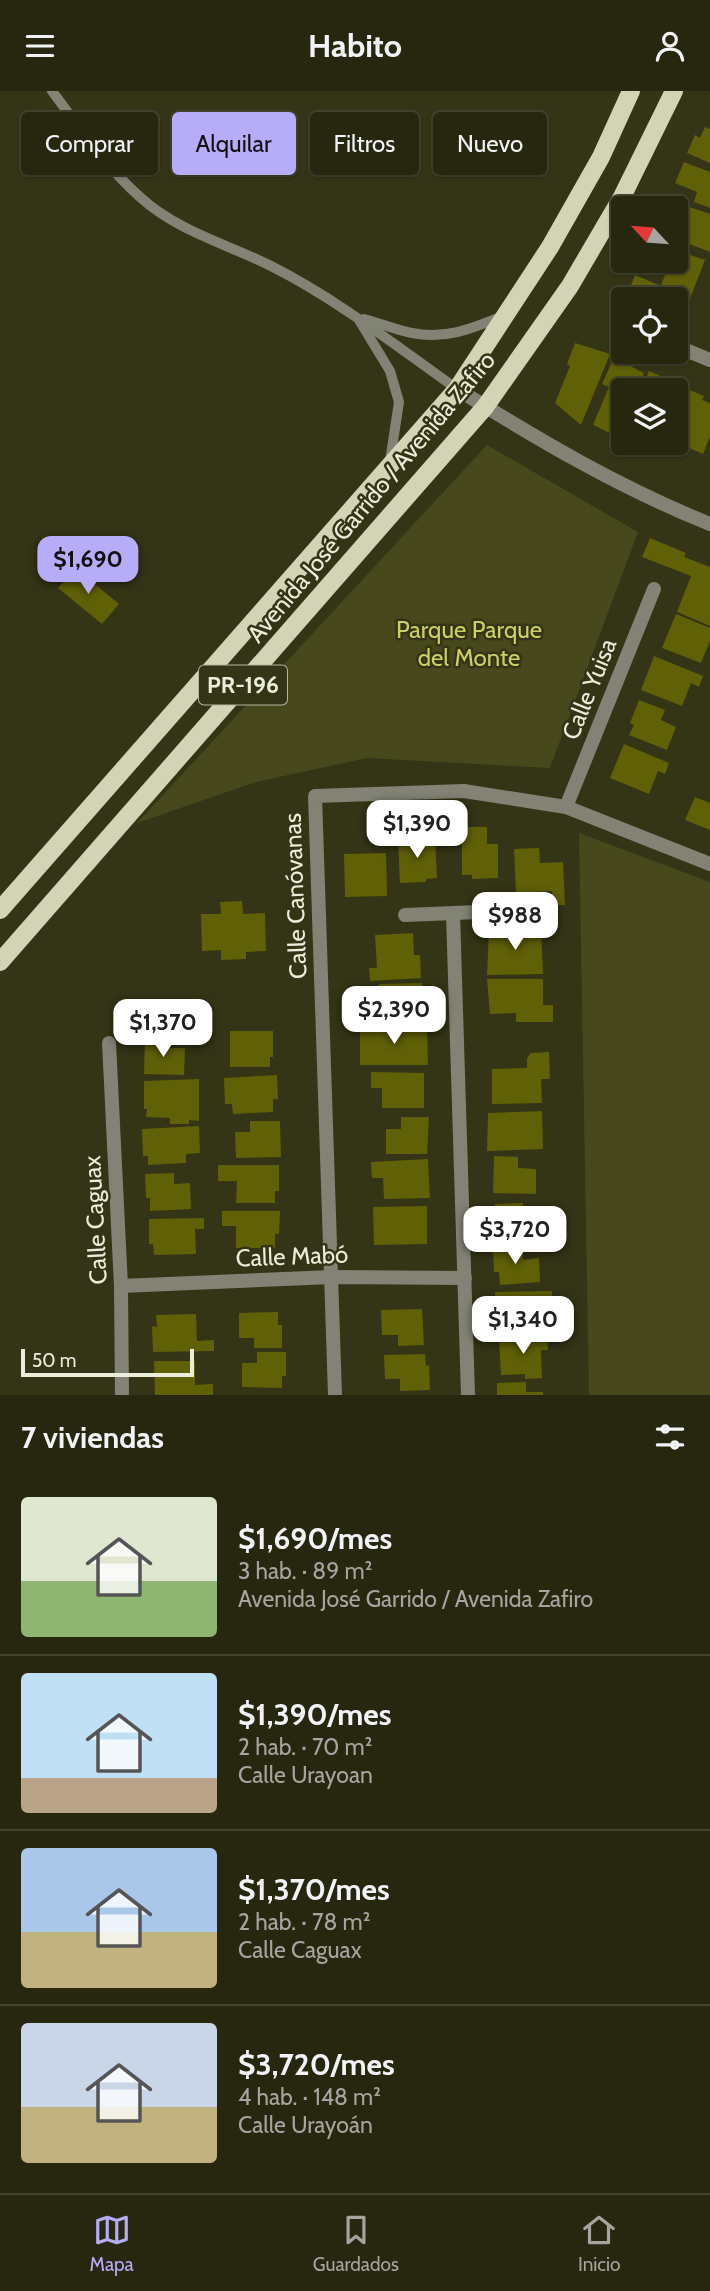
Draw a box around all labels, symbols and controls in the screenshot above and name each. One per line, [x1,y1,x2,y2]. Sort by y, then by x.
text: Habito [308,26,402,65]
icon: menu [21,27,59,65]
icon: person [651,27,689,65]
chip: Comprar [21,112,158,175]
chip: Alquilar [172,112,296,175]
chip: Filtros [310,112,419,175]
chip: Nuevo [433,112,547,175]
north arrow [611,196,688,273]
map controls [611,196,688,455]
button: locate [611,287,688,364]
street label: Avenida José Garrido / Avenida Zafiro [241,346,501,648]
button: layers [611,378,688,455]
pin: $1,690 [31,537,145,596]
text: $1,690 [53,545,123,573]
park label: Parque Parque del Monte [396,615,542,672]
street label: Calle Yuisa [556,634,623,744]
road number: PR-196 [199,665,287,705]
pin: $1,390 [360,801,474,860]
text: $1,390 [383,809,451,837]
street label: Calle Canóvanas [278,813,312,979]
pin: $988 [474,893,556,952]
text: $988 [488,901,542,929]
pin: $2,390 [337,986,451,1046]
text: $2,390 [358,995,430,1023]
pin: $1,370 [106,999,220,1059]
text: $1,370 [129,1008,197,1036]
street label: Calle Caguax [77,1154,113,1285]
pin: $3,720 [458,1207,572,1266]
text: $3,720 [479,1215,551,1243]
street label: Calle Mabó [235,1240,349,1272]
pin: $1,340 [466,1297,580,1356]
text: $1,340 [488,1305,558,1333]
scale bar [21,1346,194,1378]
text: 50 m [32,1349,76,1372]
icon: filters [651,1418,689,1456]
text: 7 viviendas [21,1419,164,1456]
text: $1,690/mes [238,1520,392,1557]
icon: home [77,1525,161,1609]
text: 3 hab. · 89 m² [238,1557,372,1585]
text: Avenida José Garrido / Avenida Zafiro [238,1585,593,1613]
text: $1,390/mes [238,1696,391,1733]
icon: home [77,1701,161,1785]
text: 2 hab. · 70 m² [238,1733,372,1761]
text: Calle Urayoan [238,1761,373,1789]
text: $1,370/mes [238,1871,390,1908]
icon: home [77,1876,161,1960]
text: 2 hab. · 78 m² [238,1908,370,1936]
text: Calle Caguax [238,1936,362,1964]
text: $3,720/mes [238,2046,395,2083]
icon: home [77,2051,161,2135]
text: 4 hab. · 148 m² [238,2083,381,2111]
text: Calle Urayoán [238,2111,373,2139]
tab: Mapa [90,2211,134,2276]
tab: Guardados [313,2211,399,2276]
tab: Inicio [578,2211,620,2276]

